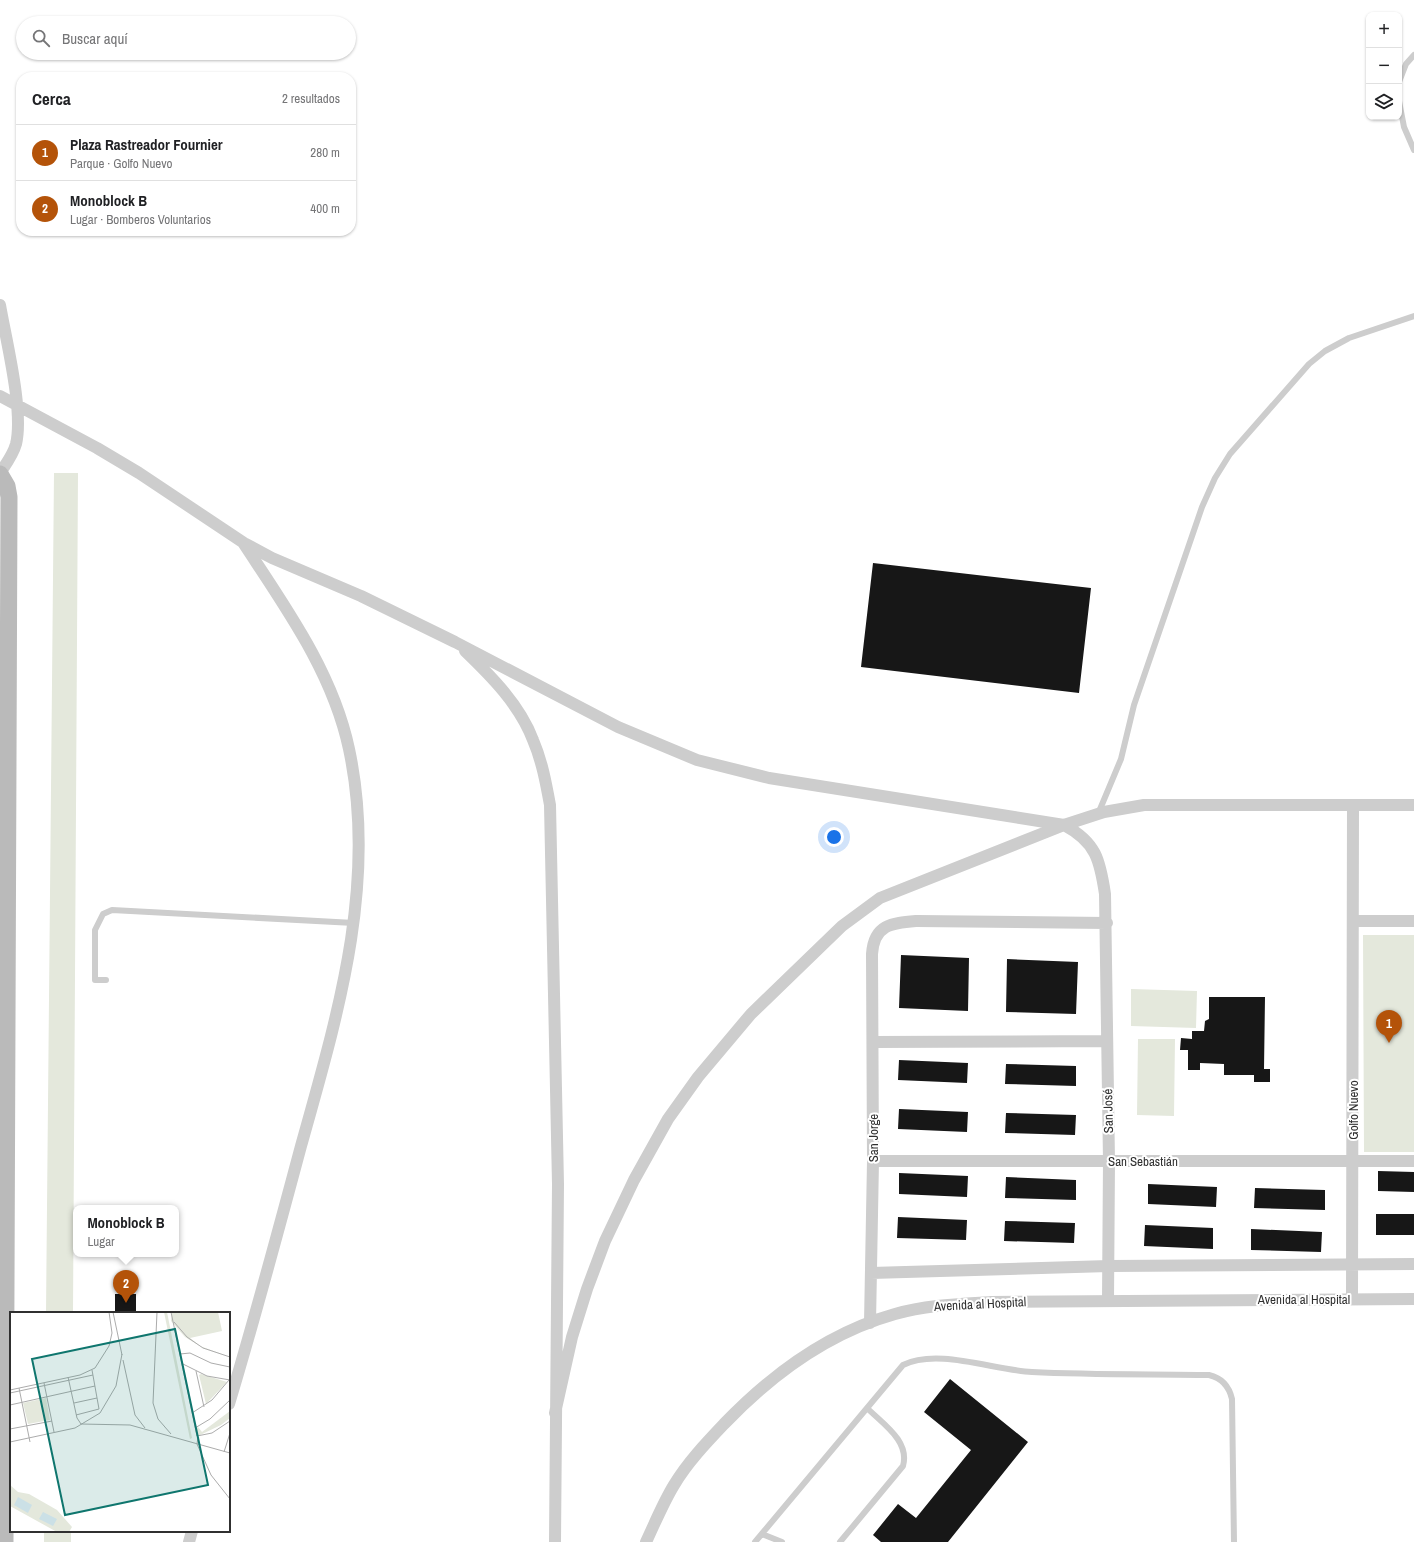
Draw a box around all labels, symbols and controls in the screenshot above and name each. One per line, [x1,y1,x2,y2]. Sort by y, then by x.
map controls [1366,12,1402,120]
button: + [1366,12,1402,48]
search box [16,16,356,60]
icon: search [30,27,52,49]
text: Buscar aquí [62,28,128,49]
button: − [1366,48,1402,84]
button: layers [1366,84,1402,120]
text: Cerca [32,87,71,110]
text: 2 resultados [282,90,340,107]
text: Plaza Rastreador Fournier [70,134,223,155]
text: 1 [42,144,48,161]
text: 280 m [310,144,340,161]
text: Parque · Golfo Nuevo [70,155,173,172]
text: Monoblock B [70,190,147,211]
text: 2 [42,200,48,217]
text: 400 m [310,200,340,217]
text: Lugar · Bomberos Voluntarios [70,211,211,228]
your location [824,827,844,847]
pin: 1 [1376,1010,1402,1043]
street label: Golfo Nuevo [1345,1080,1362,1140]
street label: San José [1099,1089,1117,1133]
street label: San Jorge [865,1114,882,1162]
street label: San Sebastián [1108,1153,1178,1170]
popup [73,1205,179,1257]
text: Monoblock B [87,1212,165,1233]
text: Lugar [87,1233,115,1250]
pin: 2 [113,1270,139,1303]
street label: Avenida al Hospital [1257,1291,1350,1308]
street label: Avenida al Hospital [932,1293,1027,1315]
inset map [10,1312,230,1532]

